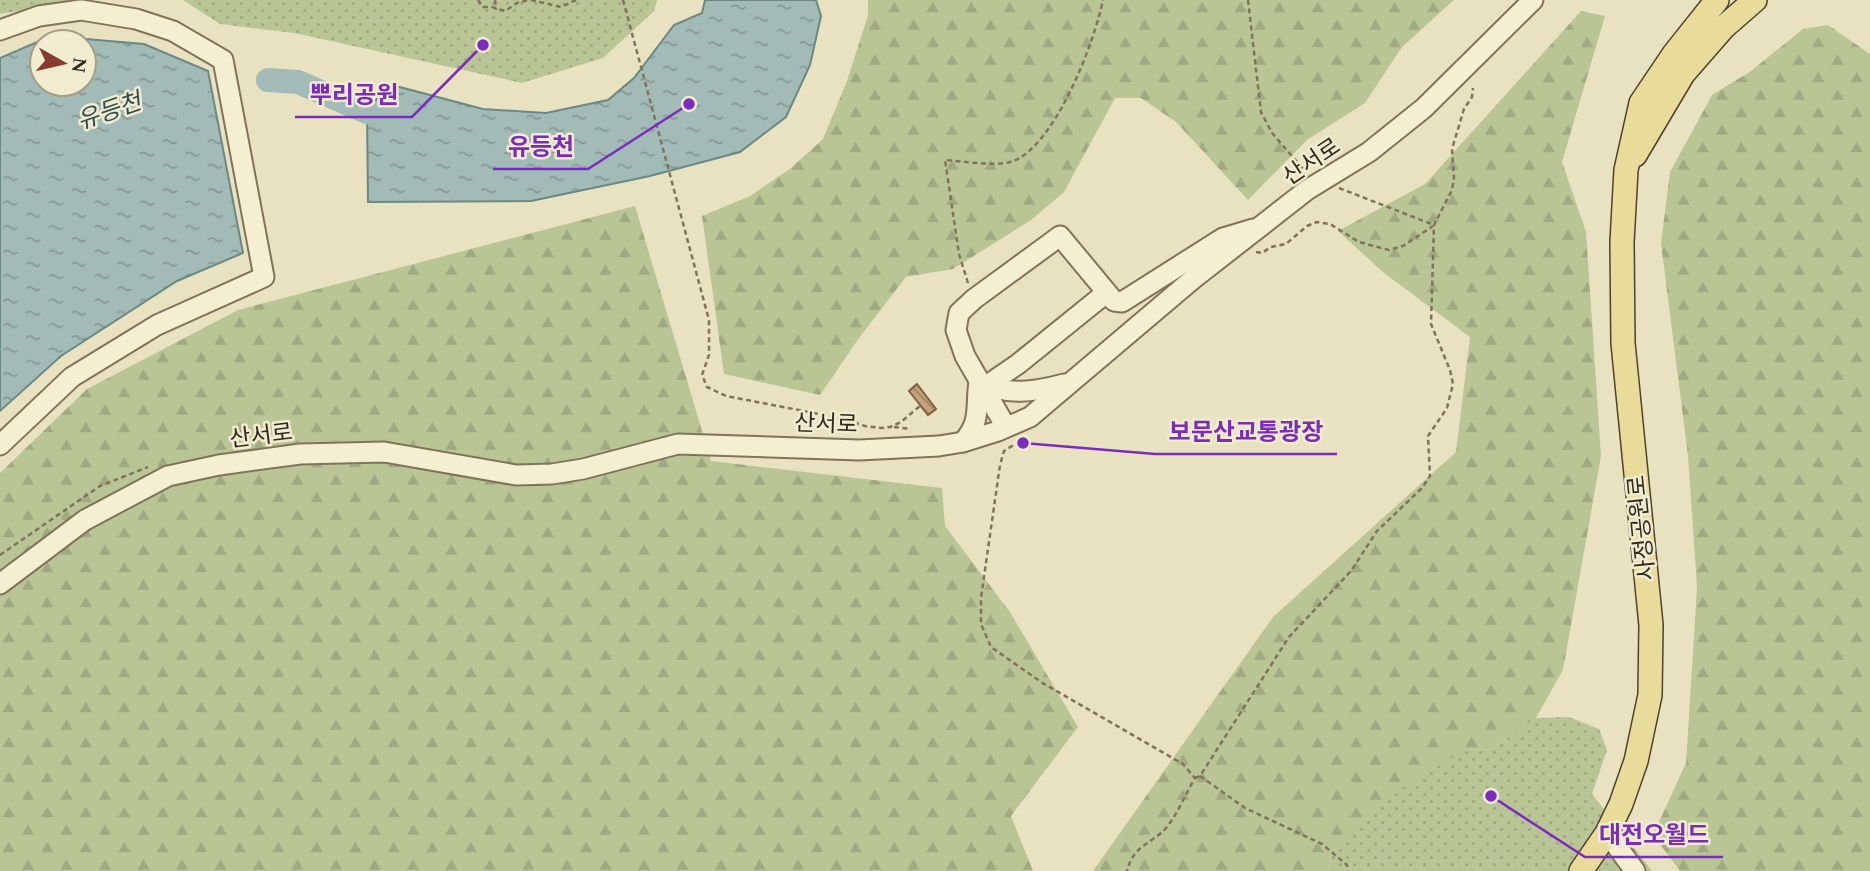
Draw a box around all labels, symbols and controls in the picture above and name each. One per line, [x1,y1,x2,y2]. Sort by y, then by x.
north arrow [28,28,98,98]
text: N [63,55,94,75]
callout: 뿌리공원 [295,72,412,117]
text: 뿌리공원 [310,78,398,114]
water label: 유등천 [72,83,149,140]
callout: 유등천 [493,124,588,169]
text: 유등천 [508,130,574,166]
street label: 산서로 [1276,130,1348,195]
street label: 산서로 [794,406,858,443]
callout: 보문산교통광장 [1155,409,1337,454]
street label: 산서로 [228,415,295,458]
text: 보문산교통광장 [1169,415,1323,451]
street label: 사정공원로 [1620,473,1665,582]
callout: 대전오월드 [1585,812,1723,857]
text: 대전오월드 [1599,818,1709,854]

